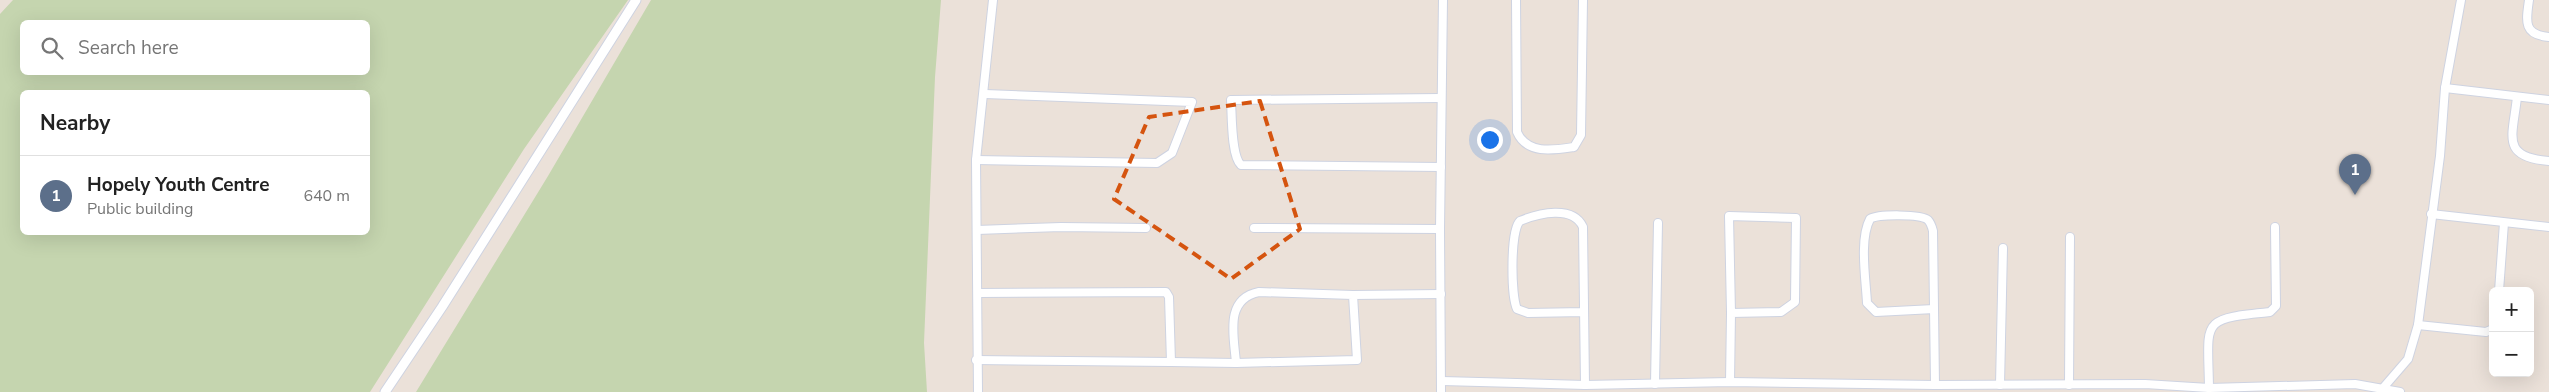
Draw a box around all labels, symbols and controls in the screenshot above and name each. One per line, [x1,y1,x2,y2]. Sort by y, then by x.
search box [20,20,370,75]
icon: search [38,34,66,62]
text: Search here [78,35,179,61]
text: Nearby [40,109,110,137]
your location [1477,127,1503,153]
pin: 1 [2339,154,2371,195]
text: Hopely Youth Centre [87,172,269,198]
text: 1 [51,185,61,207]
text: 640 m [303,185,350,207]
text: Public building [87,198,193,220]
map controls [2489,287,2534,377]
button: + [2489,287,2534,332]
button: − [2489,332,2534,377]

